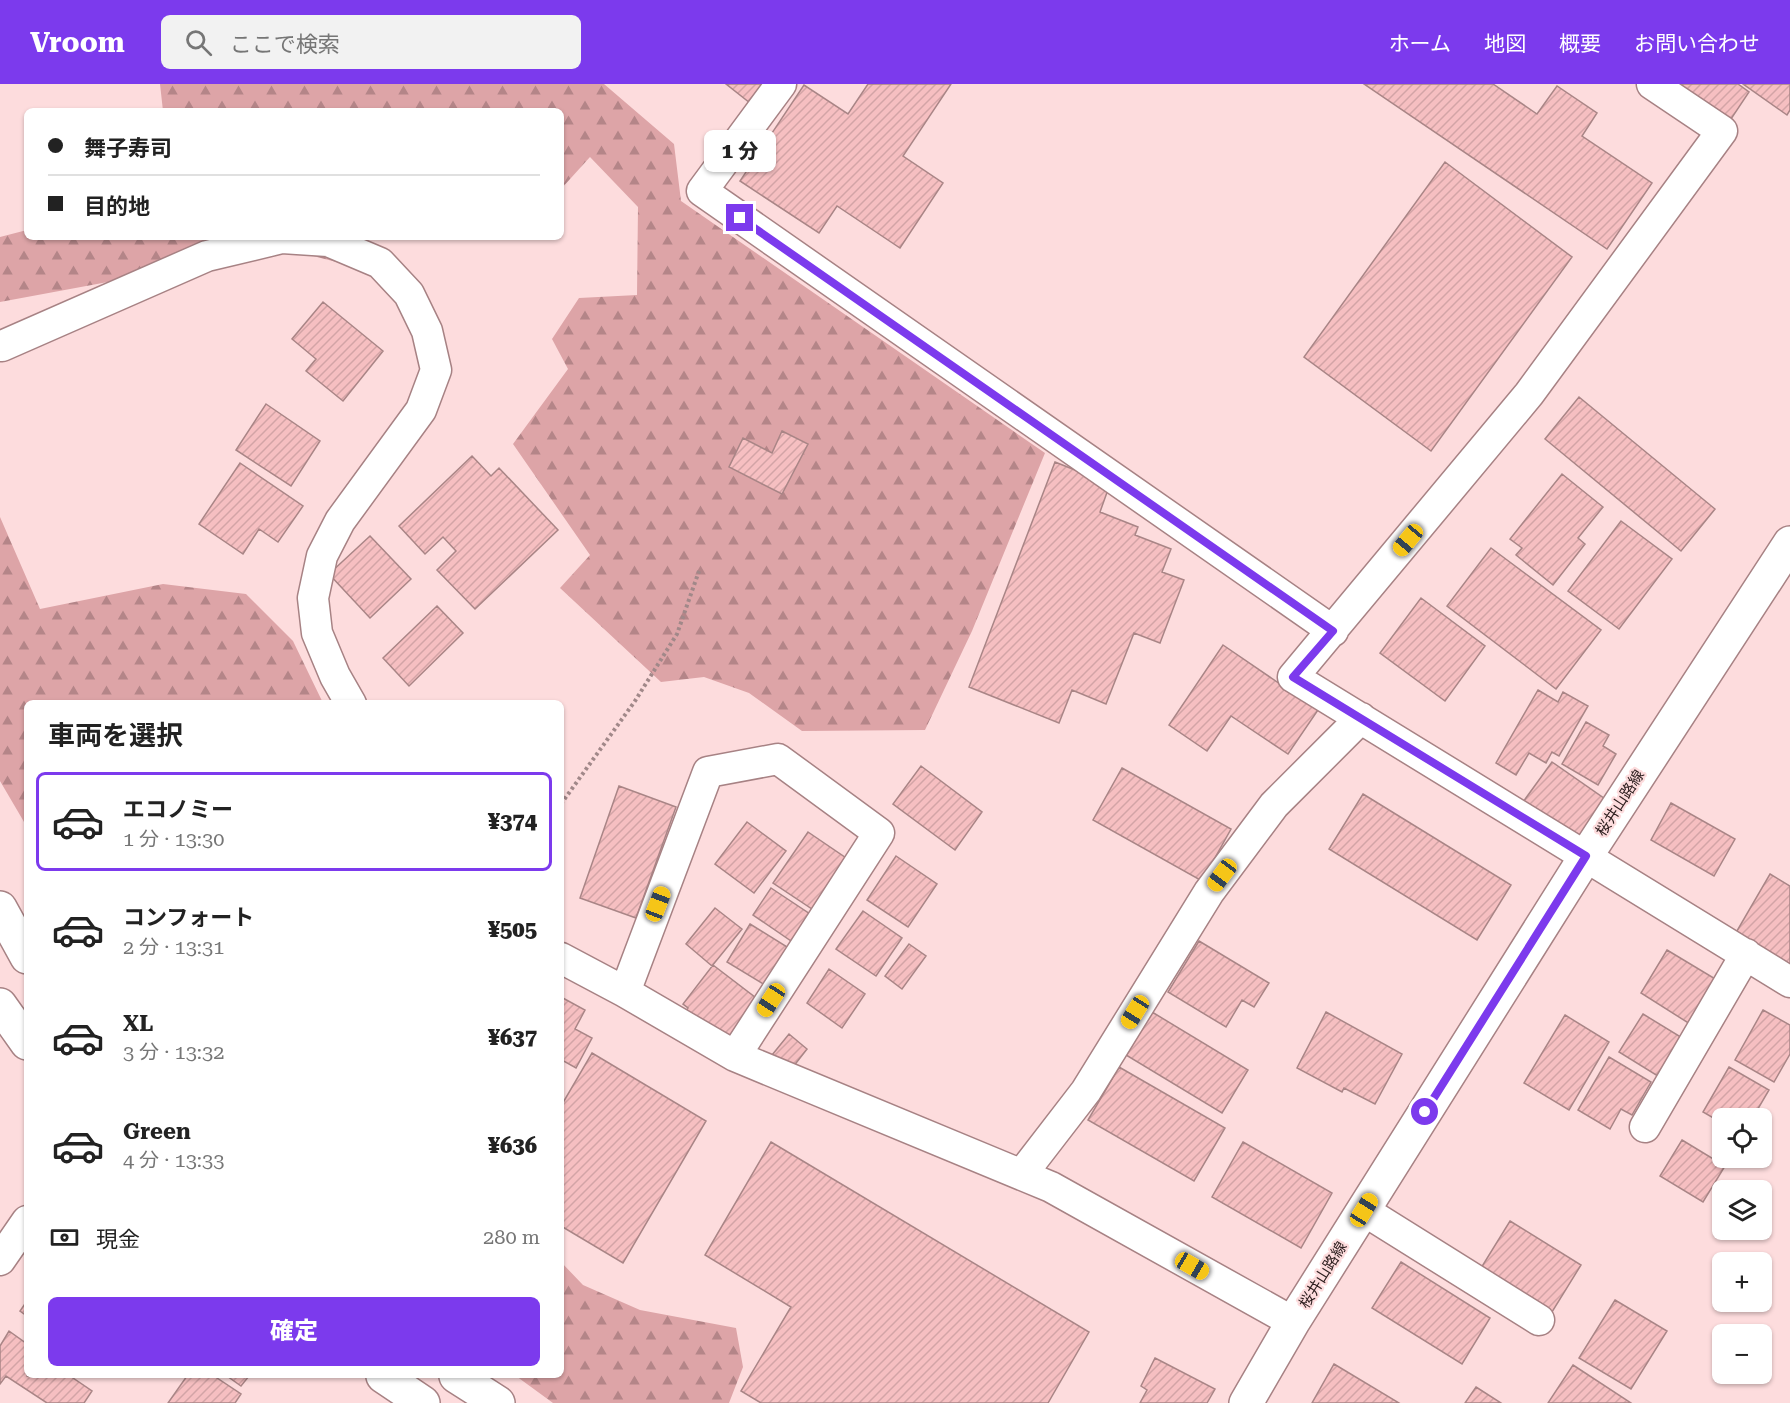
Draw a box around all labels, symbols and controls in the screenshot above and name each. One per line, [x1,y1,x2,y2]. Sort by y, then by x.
search box [161,15,581,69]
text: Vroom [30,26,125,59]
icon: search [182,26,215,59]
text: ここで検索 [230,32,340,57]
text: ホーム [1389,32,1451,56]
text: 地図 [1484,32,1526,56]
text: 概要 [1559,32,1601,56]
text: お問い合わせ [1634,32,1760,56]
callout: 1 分 [704,131,776,173]
text: 舞子寿司 [84,136,172,161]
text: 1 分 [722,139,758,163]
text: 目的地 [84,194,150,219]
route end [726,204,753,231]
car [1390,520,1426,560]
text: 車両を選択 [48,720,183,752]
street label: 桜井山路線 [1592,767,1648,839]
icon: car [51,795,105,849]
text: エコノミー [123,797,233,822]
text: ¥374 [488,809,537,834]
text: 1 分 · 13:30 [123,827,224,851]
car [1204,855,1240,895]
car [643,884,673,924]
icon: car [51,903,105,957]
text: コンフォート [123,905,254,930]
text: ¥505 [488,917,537,942]
text: 2 分 · 13:31 [123,935,224,959]
car [754,980,788,1020]
car [1118,992,1152,1032]
icon: car [51,1011,105,1065]
text: XL [123,1011,153,1036]
text: ¥637 [488,1025,537,1050]
text: 3 分 · 13:32 [123,1040,224,1064]
route start [1411,1098,1438,1125]
map controls [1712,1108,1772,1384]
button: locate [1712,1108,1772,1168]
icon: car [51,1119,105,1173]
text: Green [123,1119,191,1144]
text: ¥636 [488,1133,537,1158]
text: 4 分 · 13:33 [123,1148,224,1172]
button: layers [1712,1180,1772,1240]
car [1347,1190,1381,1230]
icon: cash [48,1221,81,1254]
text: 280 m [483,1225,540,1249]
text: 現金 [96,1227,140,1252]
street label: 桜井山路線 [1295,1238,1351,1312]
car [1172,1249,1212,1283]
button: + [1712,1252,1772,1312]
button: 確定 [48,1297,540,1366]
button: − [1712,1324,1772,1384]

